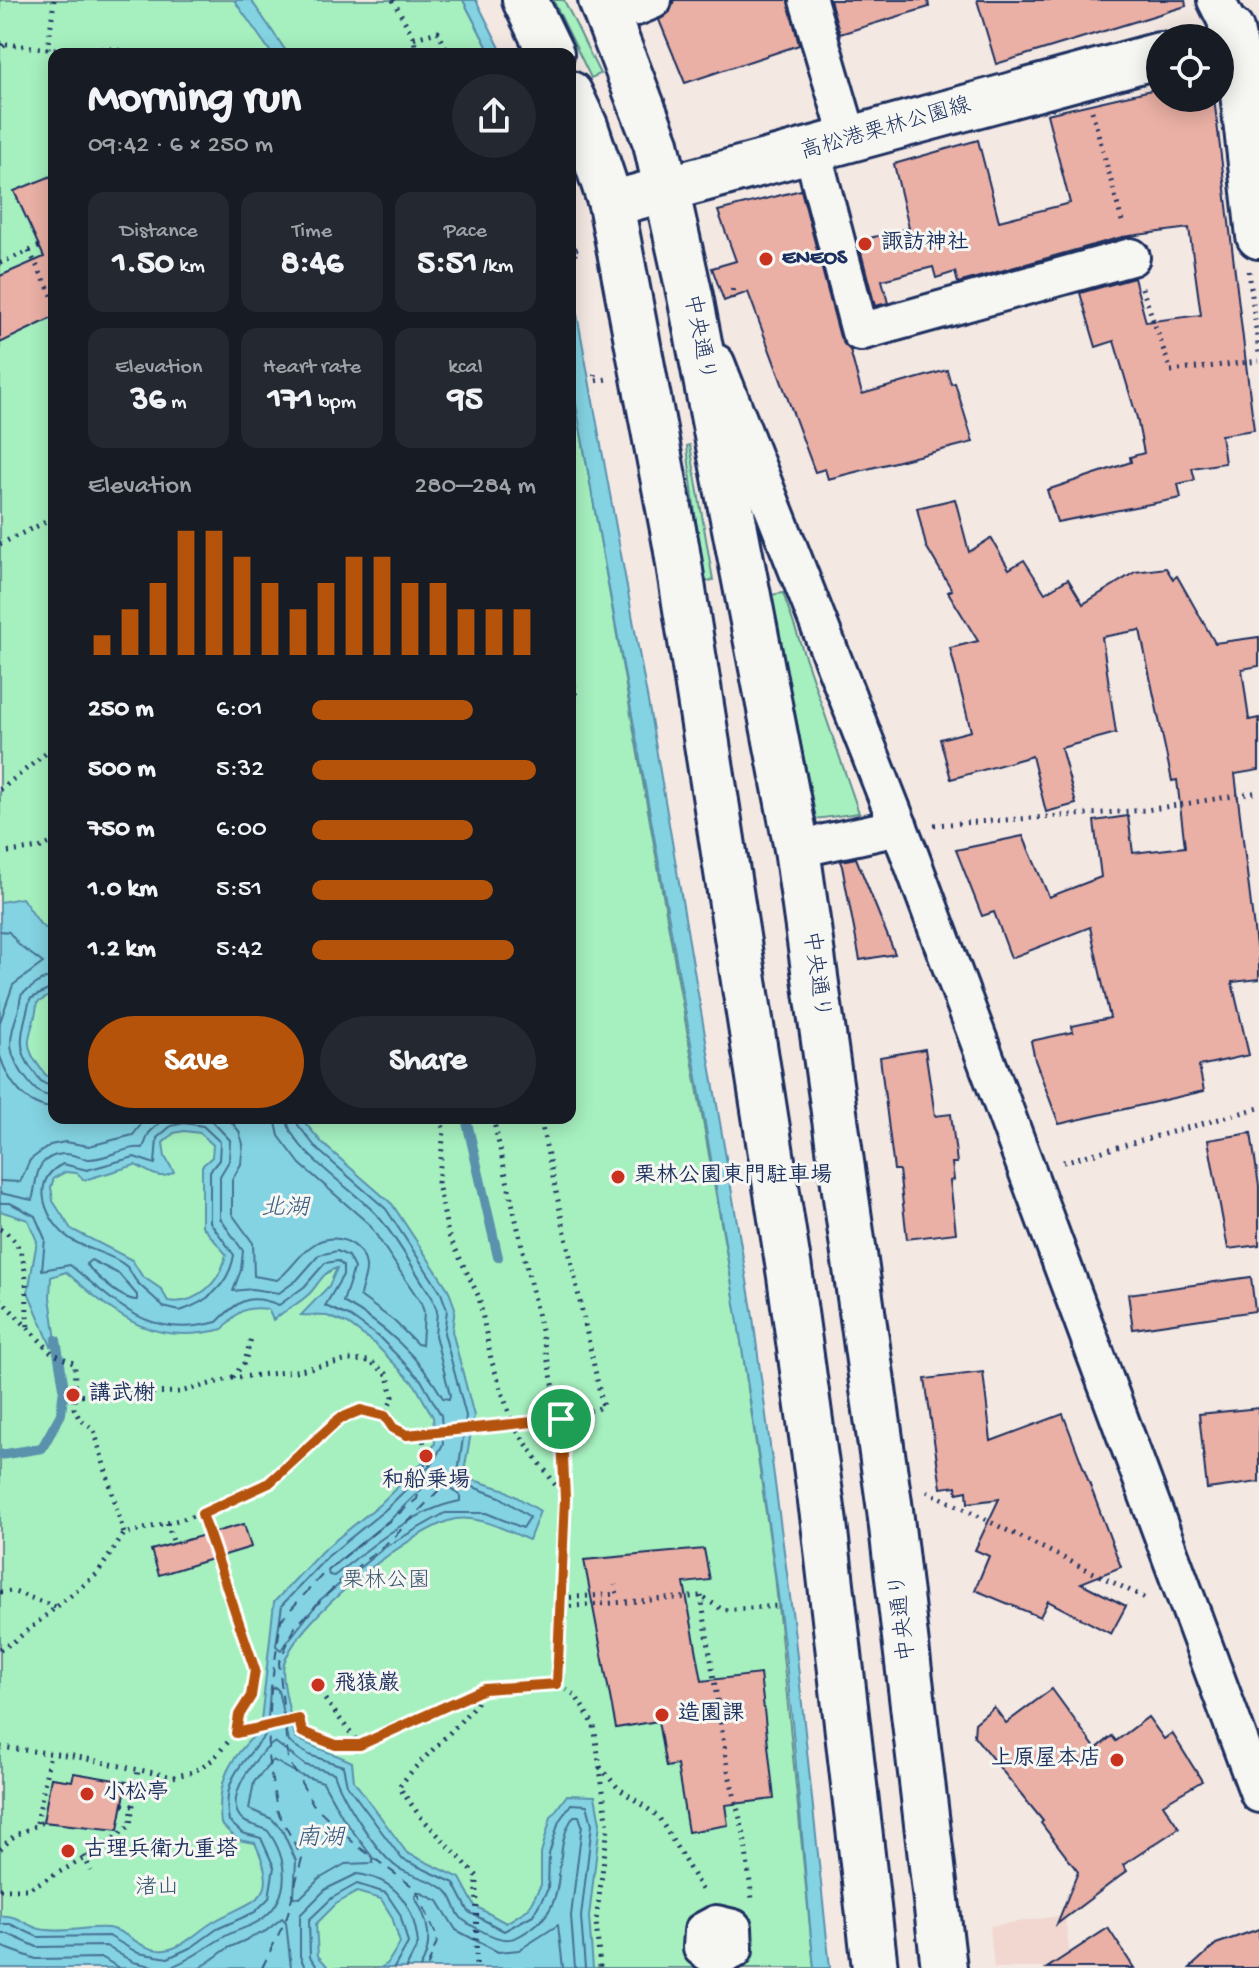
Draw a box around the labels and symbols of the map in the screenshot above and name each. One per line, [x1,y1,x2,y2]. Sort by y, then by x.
street label: 高松港栗林公園線 [798,92,974,167]
place label: 諏訪神社 [881,230,969,257]
marker: 諏訪神社 [856,235,874,253]
place label: ENEOS [782,246,848,272]
marker: ENEOS [757,250,775,268]
street label: 中央通り [677,292,721,384]
street label: 中央通り [796,929,836,1020]
place label: 栗林公園東門駐車場 [634,1162,832,1190]
marker: 栗林公園東門駐車場 [609,1168,627,1186]
water label: 北湖 [261,1195,311,1224]
place label: 講武榭 [89,1381,155,1408]
pin [527,1385,595,1453]
marker: 講武榭 [64,1386,82,1404]
marker: 和船乗場 [417,1447,435,1465]
place label: 和船乗場 [382,1467,470,1495]
park label: 栗林公園 [342,1568,430,1595]
street label: 中央通り [884,1572,922,1663]
place label: 飛猿巌 [334,1670,400,1698]
marker: 飛猿巌 [309,1676,327,1694]
place label: 造園課 [678,1701,744,1728]
marker: 造園課 [653,1706,671,1724]
place label: 上原屋本店 [991,1746,1101,1773]
marker: 上原屋本店 [1108,1751,1126,1769]
place label: 小松亭 [103,1780,169,1807]
marker: 小松亭 [78,1785,96,1803]
water label: 南湖 [296,1824,346,1854]
place label: 古理兵衛九重塔 [84,1836,238,1864]
marker: 古理兵衛九重塔 [59,1842,77,1860]
park label: 渚山 [135,1875,179,1902]

